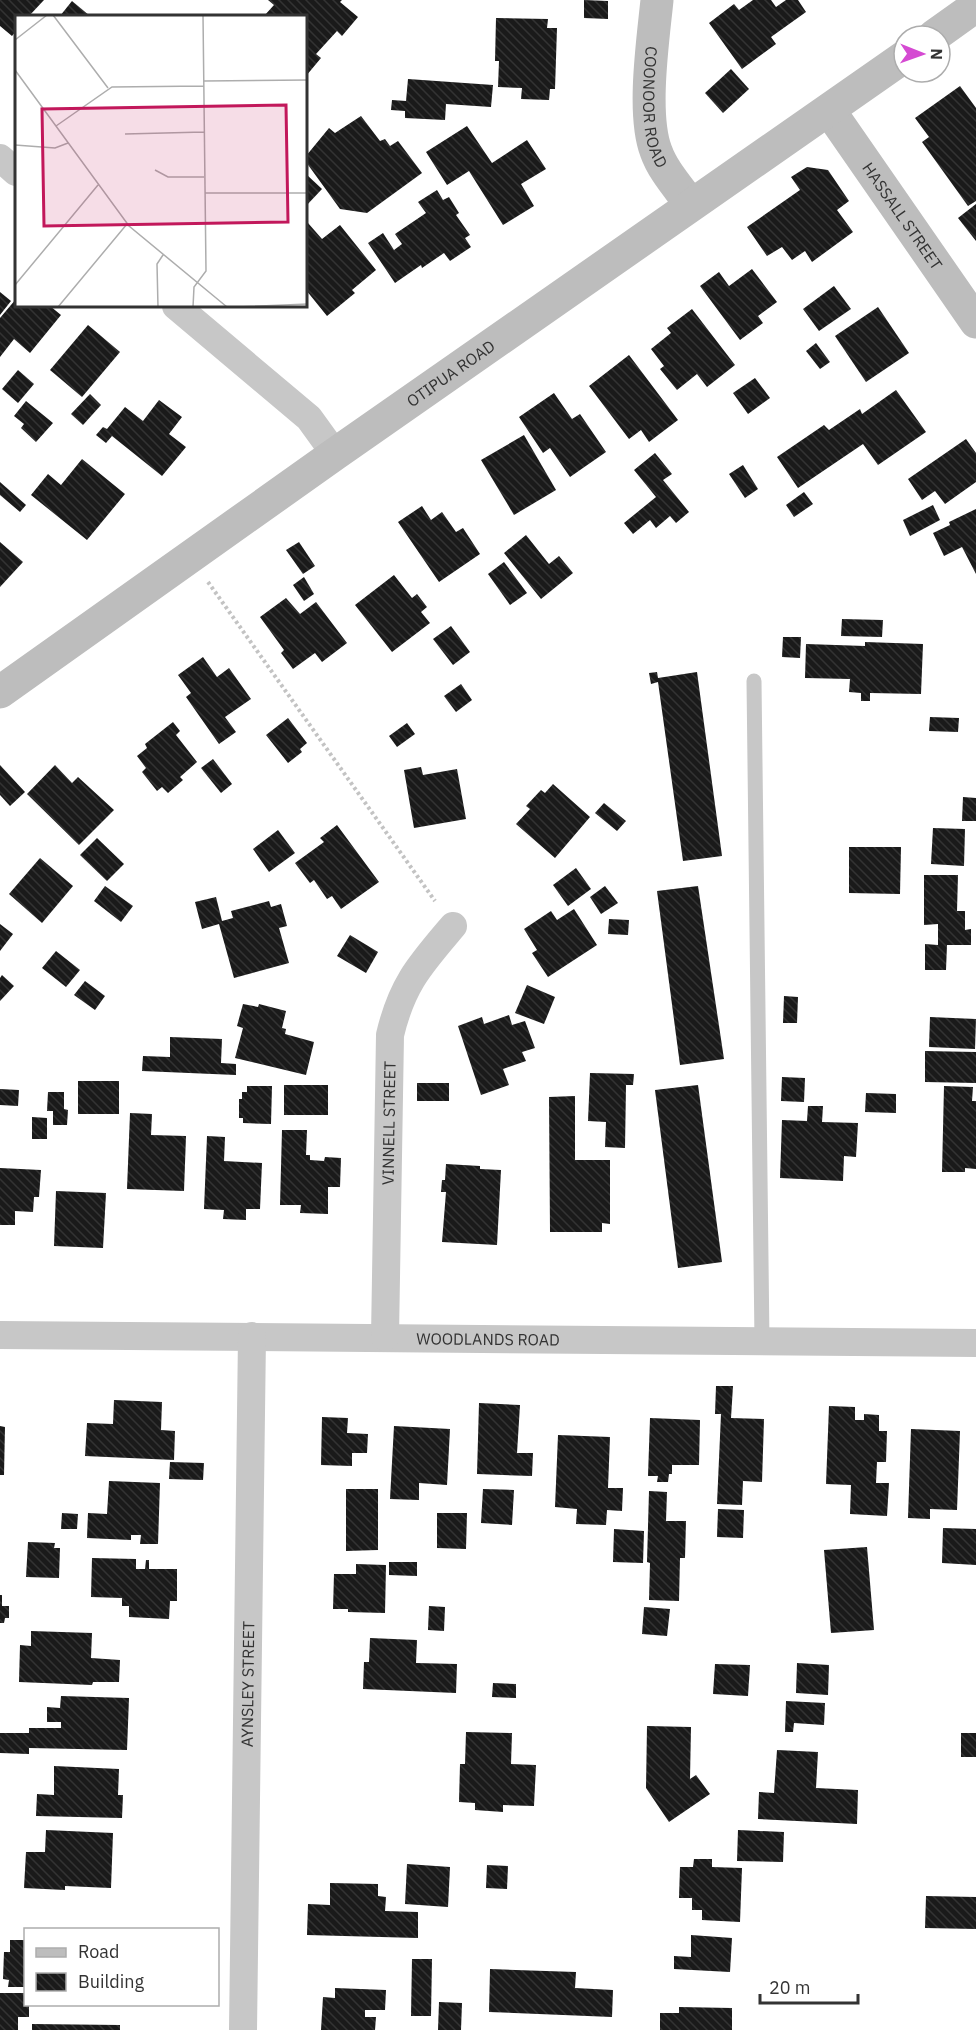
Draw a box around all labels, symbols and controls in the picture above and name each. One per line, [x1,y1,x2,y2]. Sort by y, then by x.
inset map [15,15,308,308]
north arrow [892,24,952,84]
street label: COONOOR ROAD [639,45,672,171]
text: N [927,48,947,60]
street label: HASSALL STREET [858,158,947,274]
street label: OTIPUA ROAD [403,336,499,411]
street label: VINNELL STREET [378,1061,400,1185]
street label: WOODLANDS ROAD [416,1328,560,1350]
street label: AYNSLEY STREET [237,1621,258,1747]
legend [24,1928,219,2006]
text: Road [78,1940,119,1963]
scale bar [760,1967,858,2005]
text: Building [78,1970,145,1993]
text: 20 m [769,1976,811,1999]

